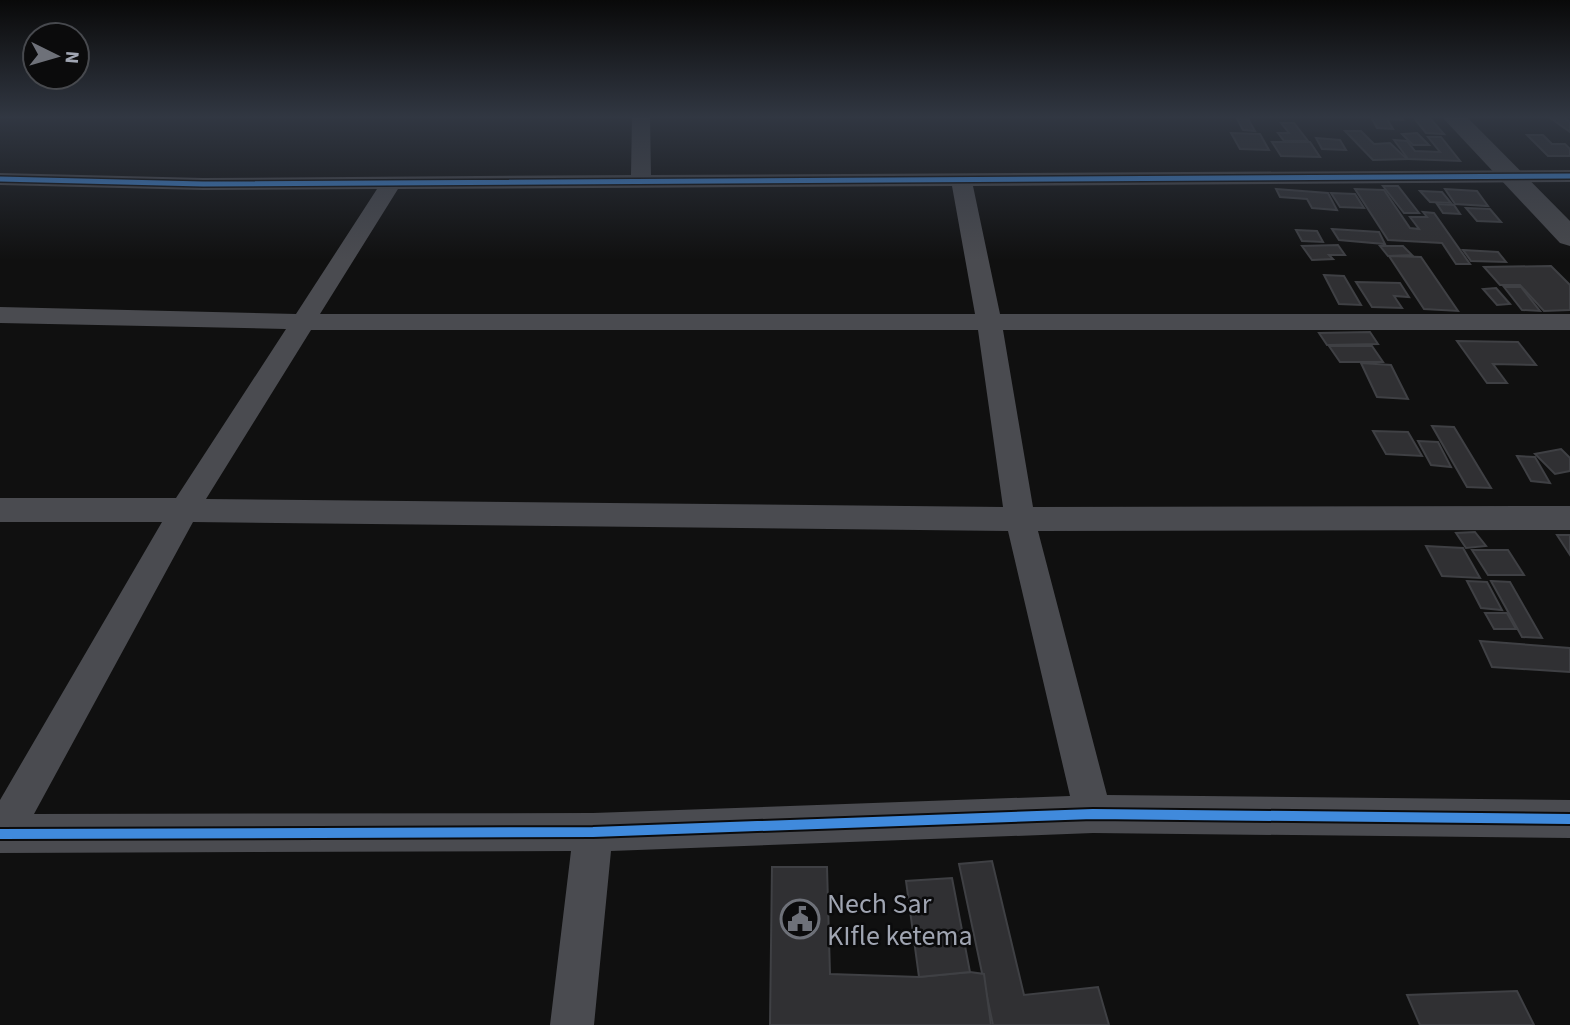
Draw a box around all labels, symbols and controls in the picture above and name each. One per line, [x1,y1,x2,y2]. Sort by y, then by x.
north arrow [21,21,91,91]
text: N [57,50,85,65]
place label: Nech Sar KIfle ketema [827,884,973,956]
public building icon: Nech Sar KIfle ketema [779,898,821,940]

